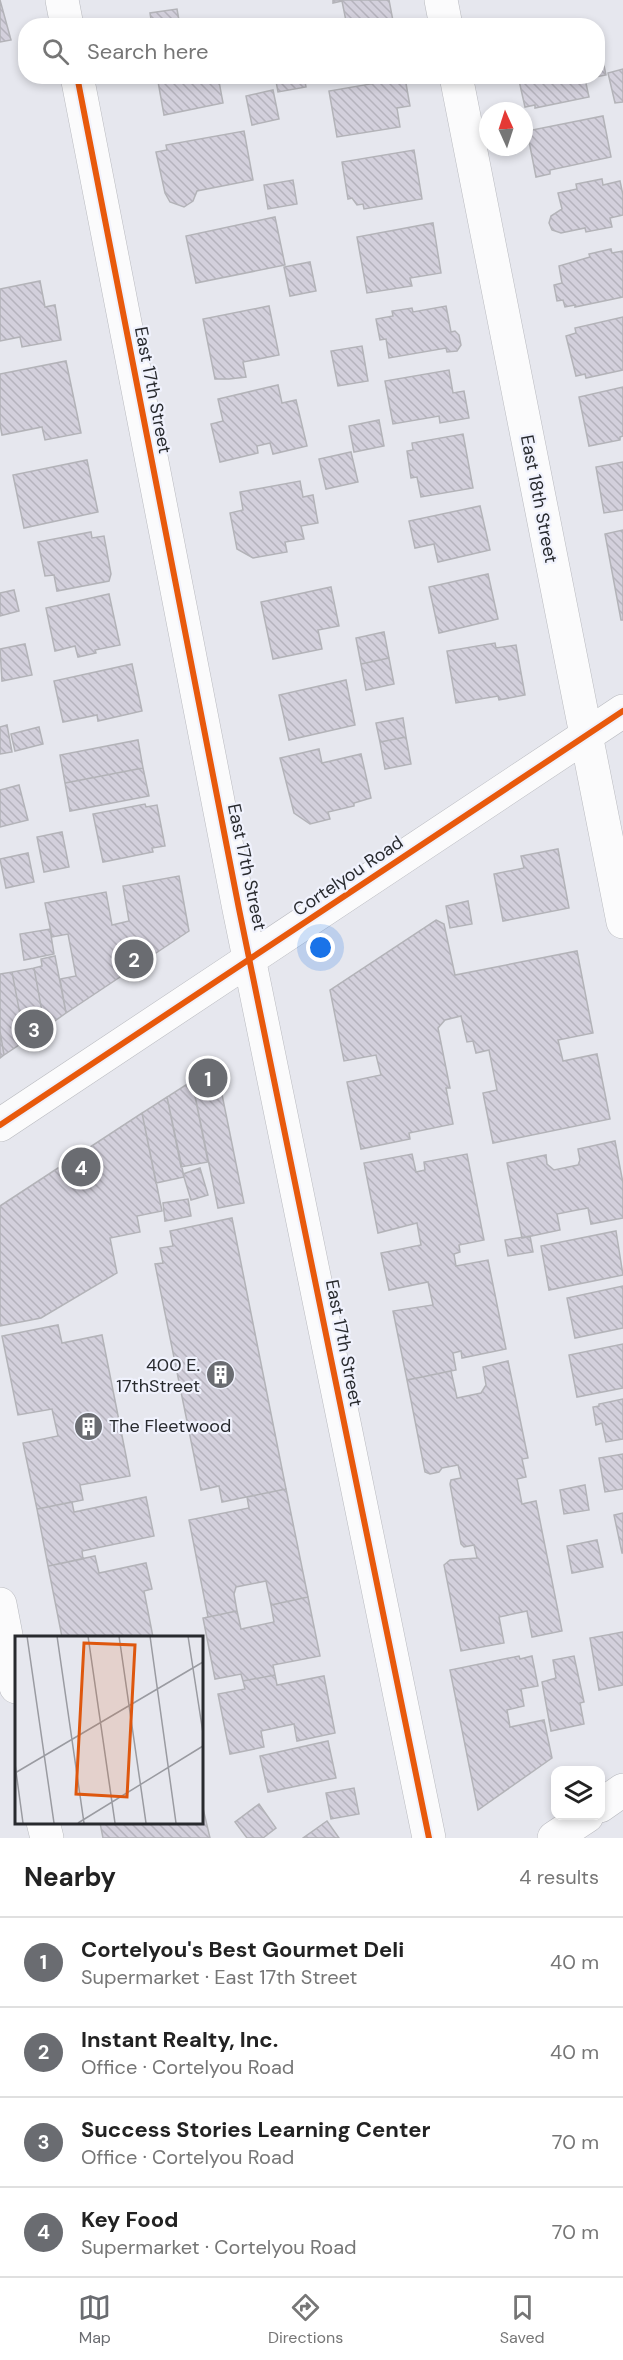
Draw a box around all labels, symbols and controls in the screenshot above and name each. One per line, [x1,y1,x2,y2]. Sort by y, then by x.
search box [18,18,605,84]
icon: search [39,35,72,68]
text: Search here [87,37,208,66]
north arrow [479,102,533,156]
street label: East 17th Street [129,324,177,456]
street label: East 18th Street [515,433,563,565]
street label: East 17th Street [222,801,272,933]
street label: Cortelyou Road [288,830,408,922]
your location [306,933,335,962]
pin: 2 [114,936,154,982]
pin: 3 [15,1006,54,1052]
pin: 1 [188,1056,228,1100]
pin: 4 [62,1144,100,1190]
street label: East 17th Street [320,1277,368,1409]
place label: 400 E. 17thStreet [116,1353,200,1398]
building icon: 400 E. 17thStreet [205,1359,237,1391]
building icon: The Fleetwood [72,1410,104,1442]
place label: The Fleetwood [109,1414,231,1438]
inset map [15,1636,202,1823]
map controls [551,1766,605,1820]
button: layers [551,1766,605,1820]
text: Nearby [24,1860,116,1894]
text: 4 results [519,1864,599,1890]
text: Cortelyou's Best Gourmet Deli [81,1935,404,1964]
text: 1 [40,1949,47,1975]
text: 40 m [550,1949,599,1975]
text: Supermarket · East 17th Street [81,1964,357,1990]
text: Instant Realty, Inc. [81,2025,278,2054]
text: 2 [38,2039,49,2065]
text: 40 m [550,2039,599,2065]
text: Office · Cortelyou Road [81,2054,294,2080]
text: Success Stories Learning Center [81,2115,430,2144]
text: 3 [37,2129,50,2155]
text: 70 m [552,2129,599,2155]
text: Office · Cortelyou Road [81,2144,294,2170]
text: Key Food [81,2205,178,2234]
text: 4 [37,2219,50,2245]
text: 70 m [552,2219,599,2245]
text: Supermarket · Cortelyou Road [81,2234,357,2260]
tab: Map [78,2291,111,2348]
tab: Directions [268,2291,343,2348]
tab: Saved [500,2291,545,2348]

